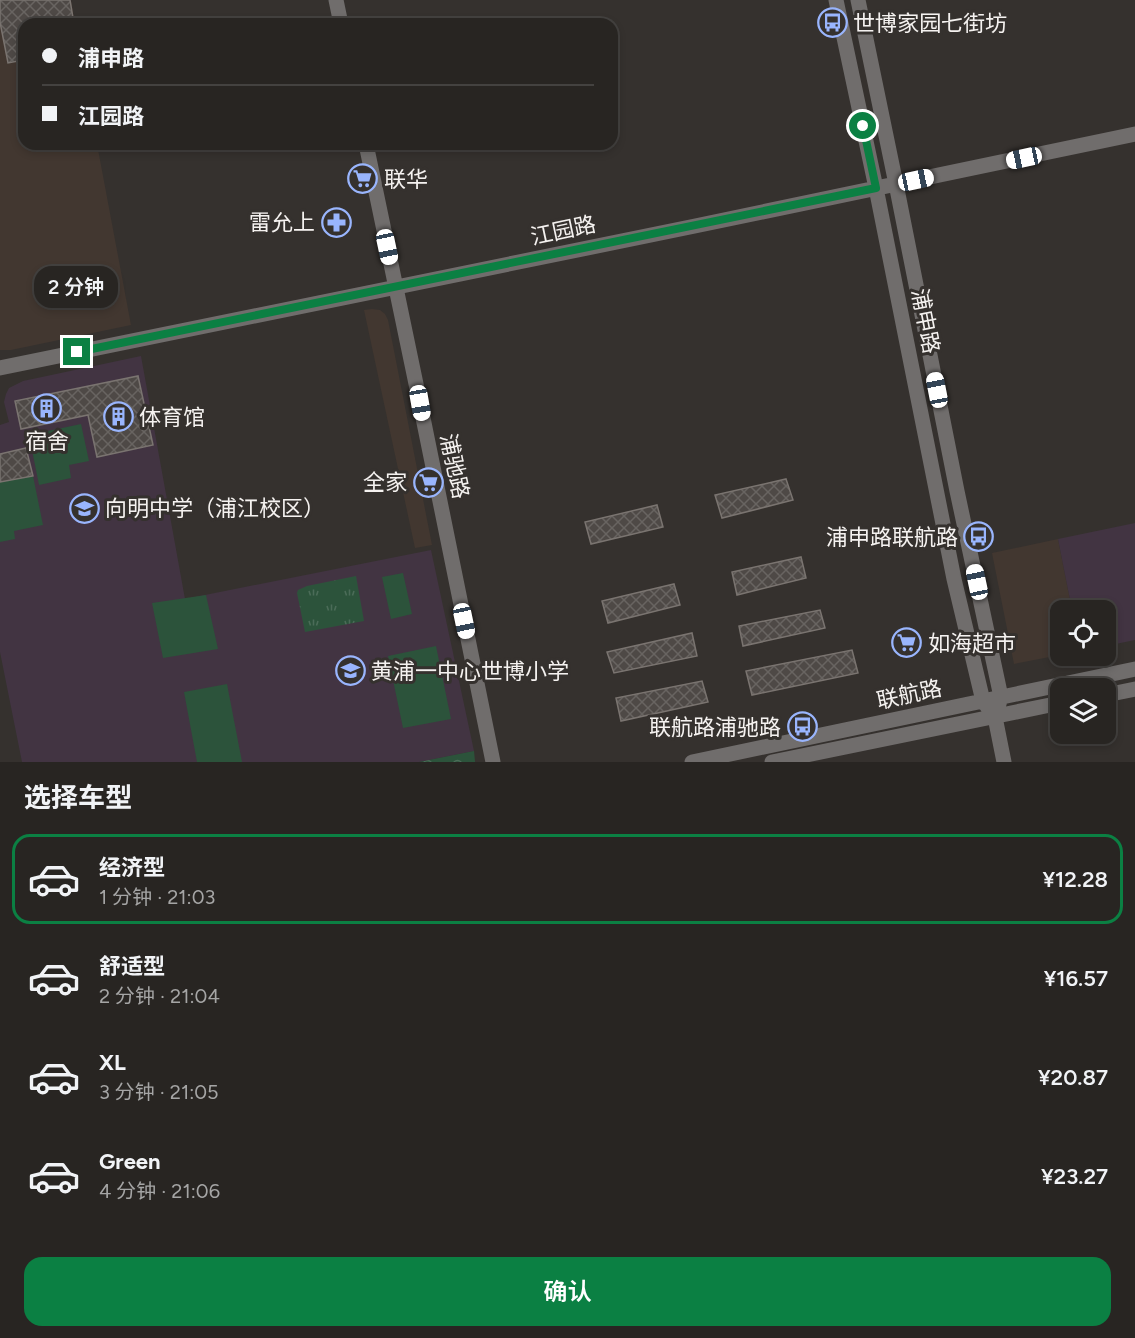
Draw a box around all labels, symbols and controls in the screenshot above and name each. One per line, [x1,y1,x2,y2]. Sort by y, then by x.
bus stop icon: 世博家园七街坊 [816,7,848,39]
place label: 世博家园七街坊 [853,10,1007,37]
text: 浦申路 [78,45,144,72]
text: 江园路 [78,103,144,130]
route start [849,112,876,139]
car [1005,145,1043,171]
supermarket icon: 联华 [347,163,379,195]
place label: 联华 [384,166,428,193]
car [897,167,935,193]
pharmacy icon: 雷允上 [320,206,352,238]
place label: 雷允上 [249,209,315,236]
street label: 江园路 [528,210,598,251]
car [374,228,400,266]
callout: 2 分钟 [35,265,119,307]
text: 2 分钟 [48,275,104,299]
street label: 浦申路 [906,286,945,356]
route end [63,338,90,365]
car [925,371,949,409]
car [408,384,432,422]
building icon: 宿舍 [31,393,63,425]
building icon: 体育馆 [102,401,134,433]
place label: 体育馆 [139,404,205,431]
place label: 宿舍 [25,428,69,455]
street label: 浦驰路 [434,431,475,501]
supermarket icon: 全家 [412,466,444,498]
place label: 全家 [363,469,407,496]
school or university icon: 向明中学（浦江校区） [68,492,100,524]
place label: 向明中学（浦江校区） [105,495,325,522]
bus stop icon: 浦申路联航路 [963,521,995,553]
place label: 浦申路联航路 [826,524,958,551]
car [964,563,990,601]
map controls [1050,600,1116,744]
button: locate [1050,600,1116,666]
car [451,602,477,640]
supermarket icon: 如海超市 [891,627,923,659]
place label: 如海超市 [928,630,1016,657]
school or university icon: 黄浦一中心世博小学 [334,655,366,687]
place label: 黄浦一中心世博小学 [371,658,569,685]
street label: 联航路 [874,674,944,715]
button: layers [1050,678,1116,744]
bus stop icon: 联航路浦驰路 [786,711,818,743]
place label: 联航路浦驰路 [649,714,781,741]
text: 选择车型 [24,781,132,814]
icon: car [27,852,81,906]
text: 经济型 [99,854,165,881]
text: ¥12.28 [1042,866,1108,893]
text: 1 分钟 · 21:03 [99,885,215,909]
icon: car [27,951,81,1005]
text: 舒适型 [99,953,165,980]
text: ¥16.57 [1044,965,1108,992]
text: 2 分钟 · 21:04 [99,984,220,1008]
text: XL [99,1049,126,1076]
icon: car [27,1050,81,1104]
text: ¥20.87 [1038,1064,1108,1091]
text: 3 分钟 · 21:05 [99,1080,219,1104]
text: Green [99,1148,161,1175]
icon: car [27,1149,81,1203]
text: ¥23.27 [1041,1163,1108,1190]
text: 4 分钟 · 21:06 [99,1179,220,1203]
button: 确认 [24,1257,1111,1326]

